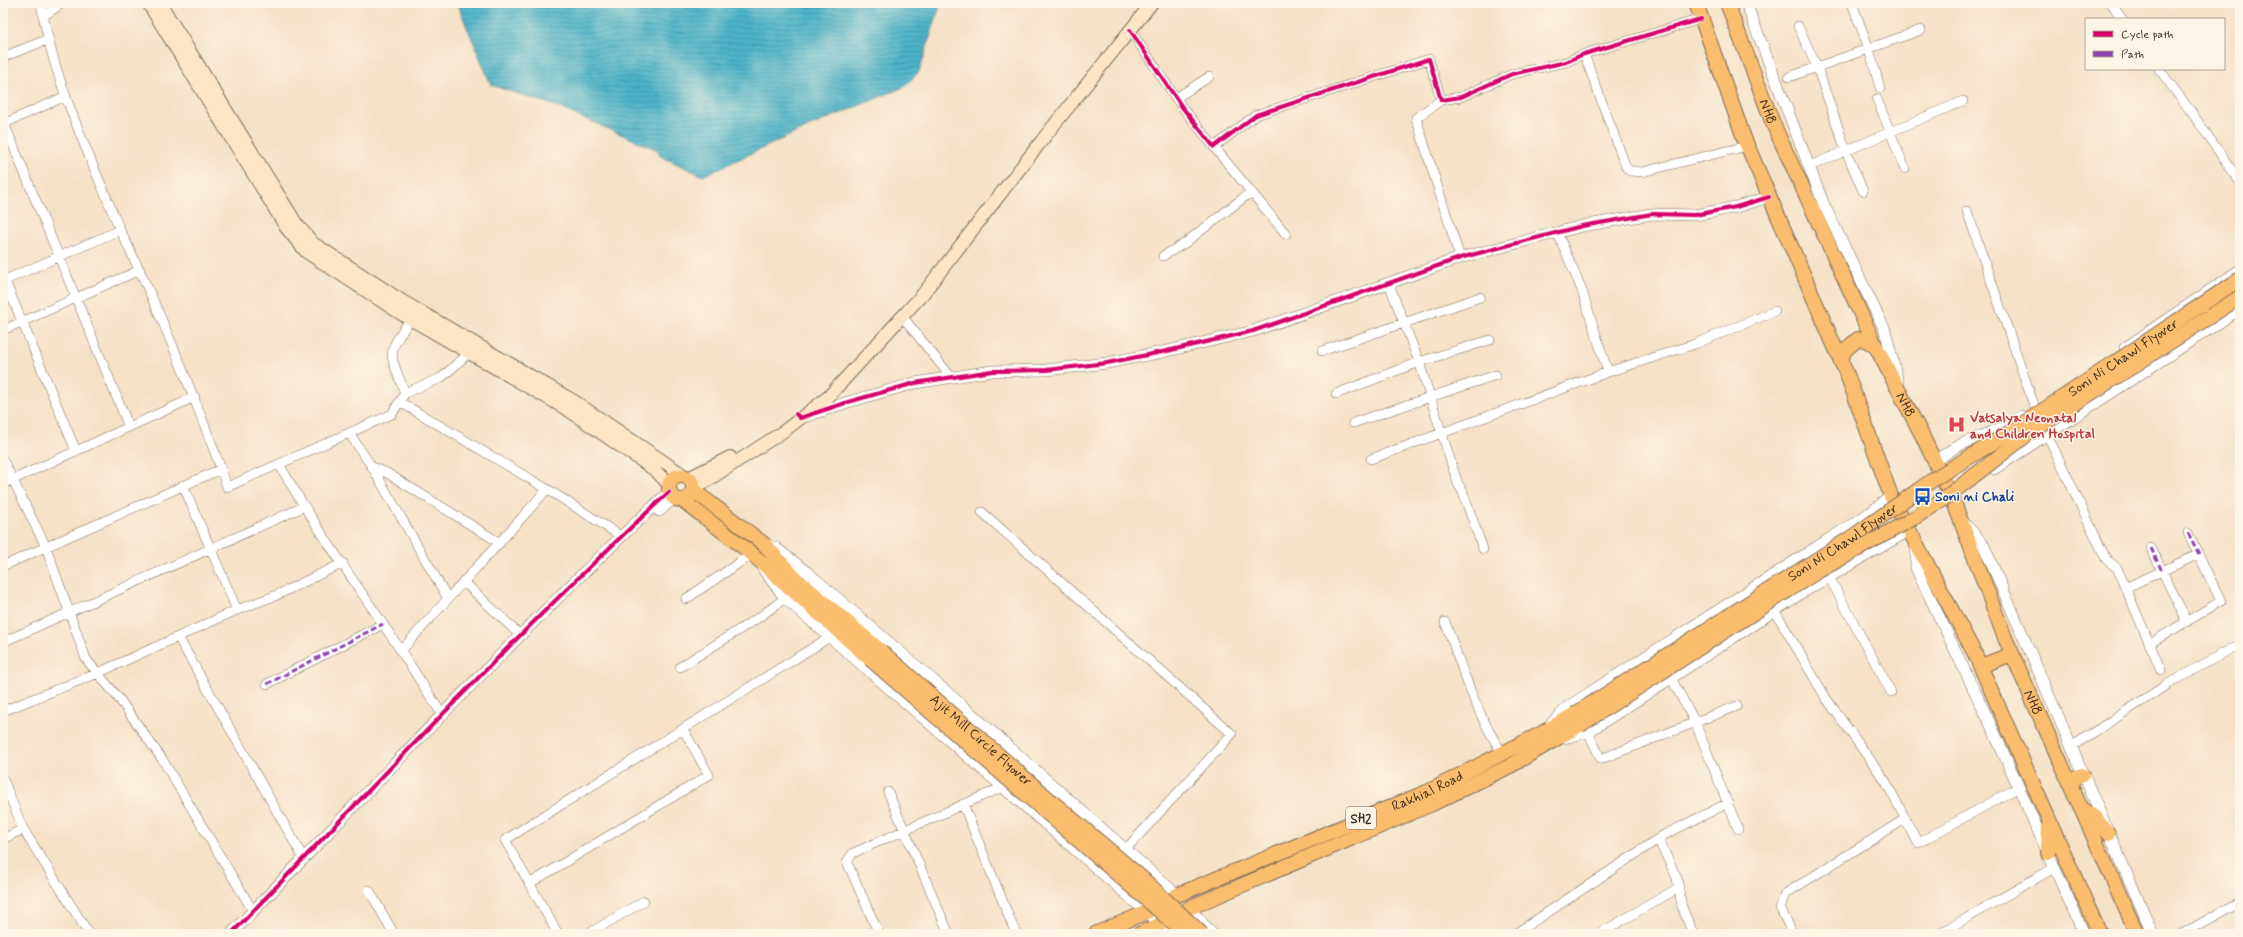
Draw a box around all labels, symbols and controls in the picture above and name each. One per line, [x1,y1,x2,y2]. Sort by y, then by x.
legend [2085,18,2225,70]
text: Cycle path [2121,27,2173,43]
text: Path [2121,47,2144,63]
street label: NH8 [1755,97,1780,127]
street label: Soni Ni Chawl Flyover [2065,315,2182,401]
street label: NH8 [1891,390,1919,420]
place label: Vatsalya Neonatal and Children Hospital [1970,409,2095,443]
hospital icon: Vatsalya Neonatal and Children Hospital [1947,415,1967,435]
bus stop icon: Soni ni Chali [1912,486,1932,506]
place label: Soni ni Chali [1935,488,2014,506]
street label: Soni Ni Chawl Flyover [1784,499,1902,586]
street label: NH8 [2019,687,2046,718]
street label: Ajit Mill Circle Flyover [926,690,1036,790]
street label: Rakhial Road [1389,767,1466,816]
road number: SH2 [1346,807,1376,829]

